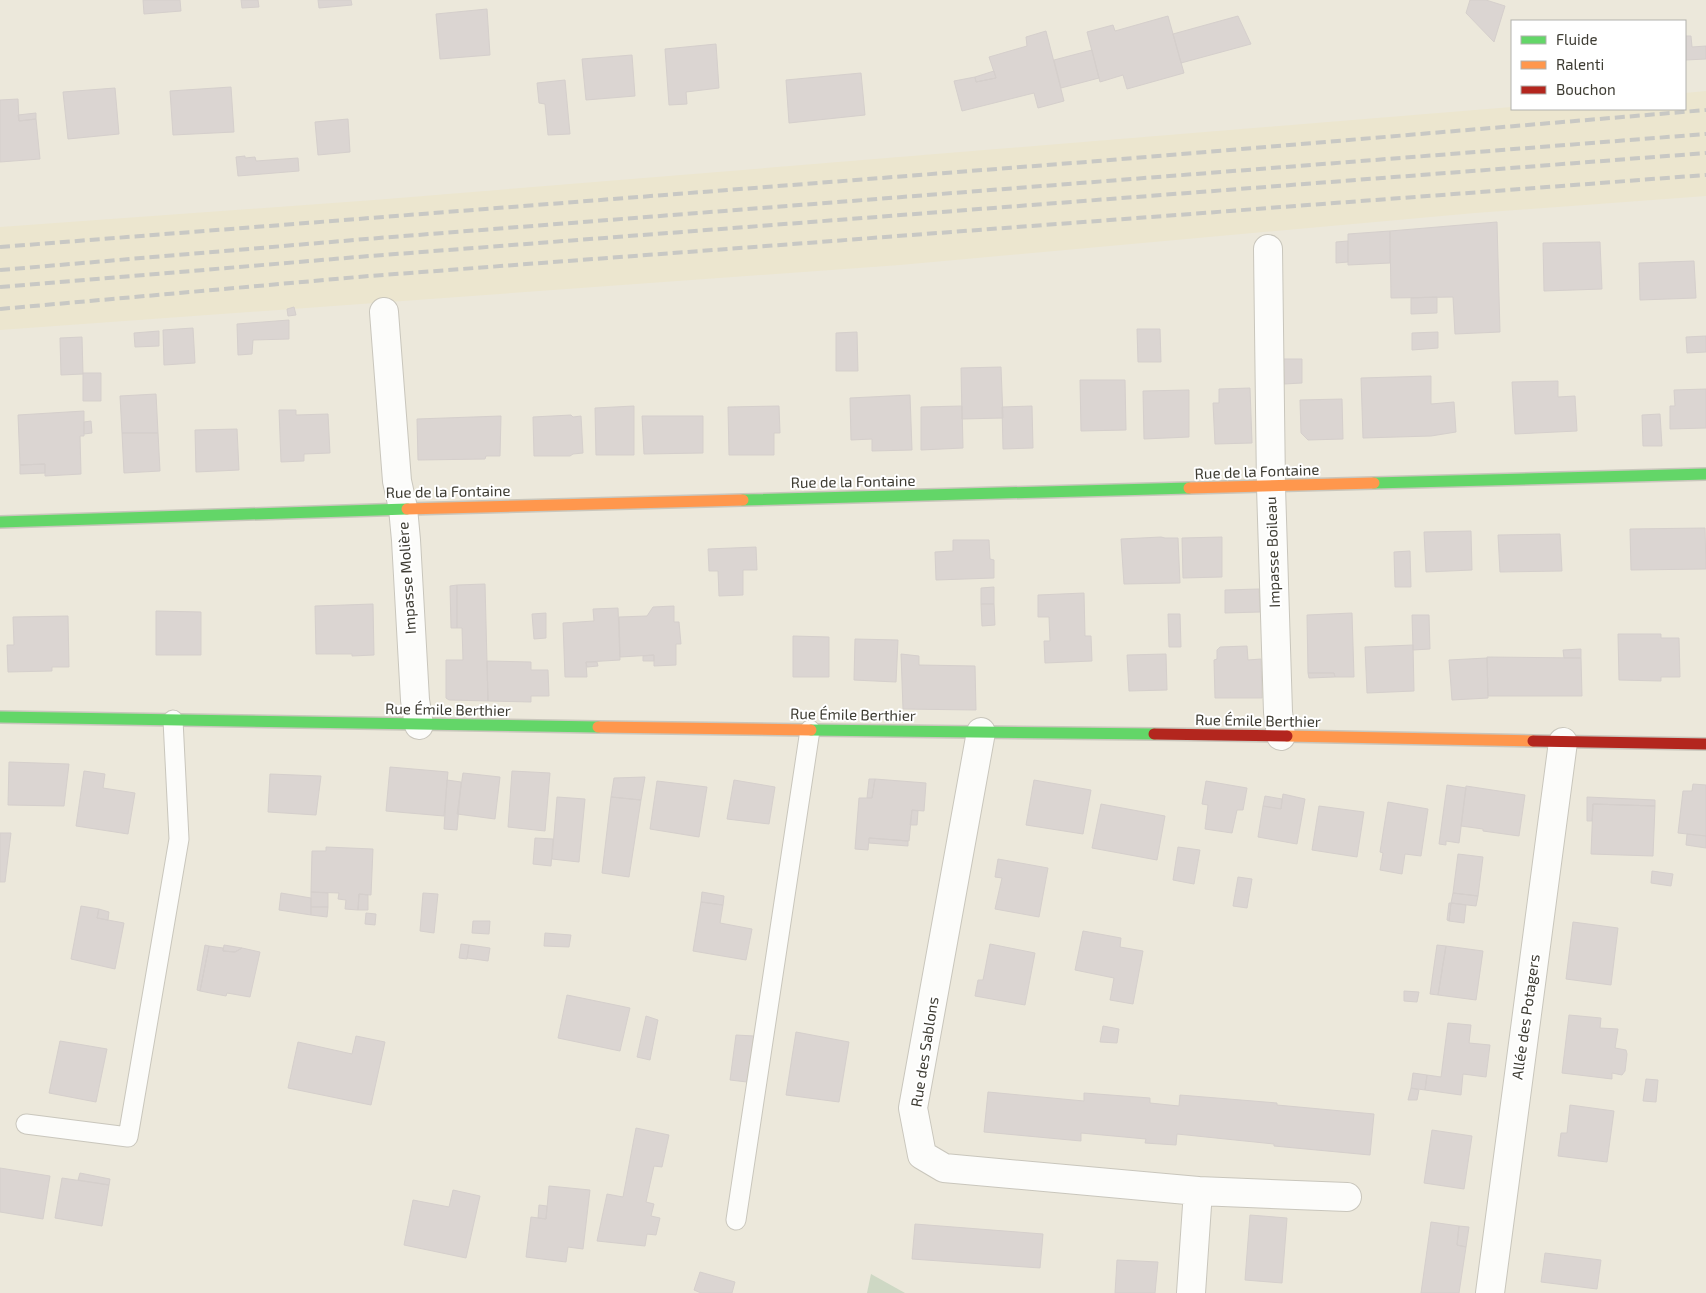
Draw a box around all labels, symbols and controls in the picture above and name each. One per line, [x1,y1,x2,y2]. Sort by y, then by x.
legend [1511,20,1686,110]
text: Fluide [1556,30,1597,48]
text: Ralenti [1556,55,1604,73]
text: Bouchon [1556,80,1616,98]
street label: Rue de la Fontaine [1194,460,1320,482]
street label: Rue de la Fontaine [790,471,916,491]
street label: Rue de la Fontaine [385,481,511,501]
street label: Impasse Boileau [1261,496,1283,608]
street label: Impasse Molière [393,521,419,635]
street label: Rue Émile Berthier [385,699,511,719]
street label: Rue Émile Berthier [790,704,916,724]
street label: Rue Émile Berthier [1195,710,1321,730]
street label: Allée des Potagers [1507,953,1543,1081]
street label: Rue des Sablons [906,995,942,1108]

